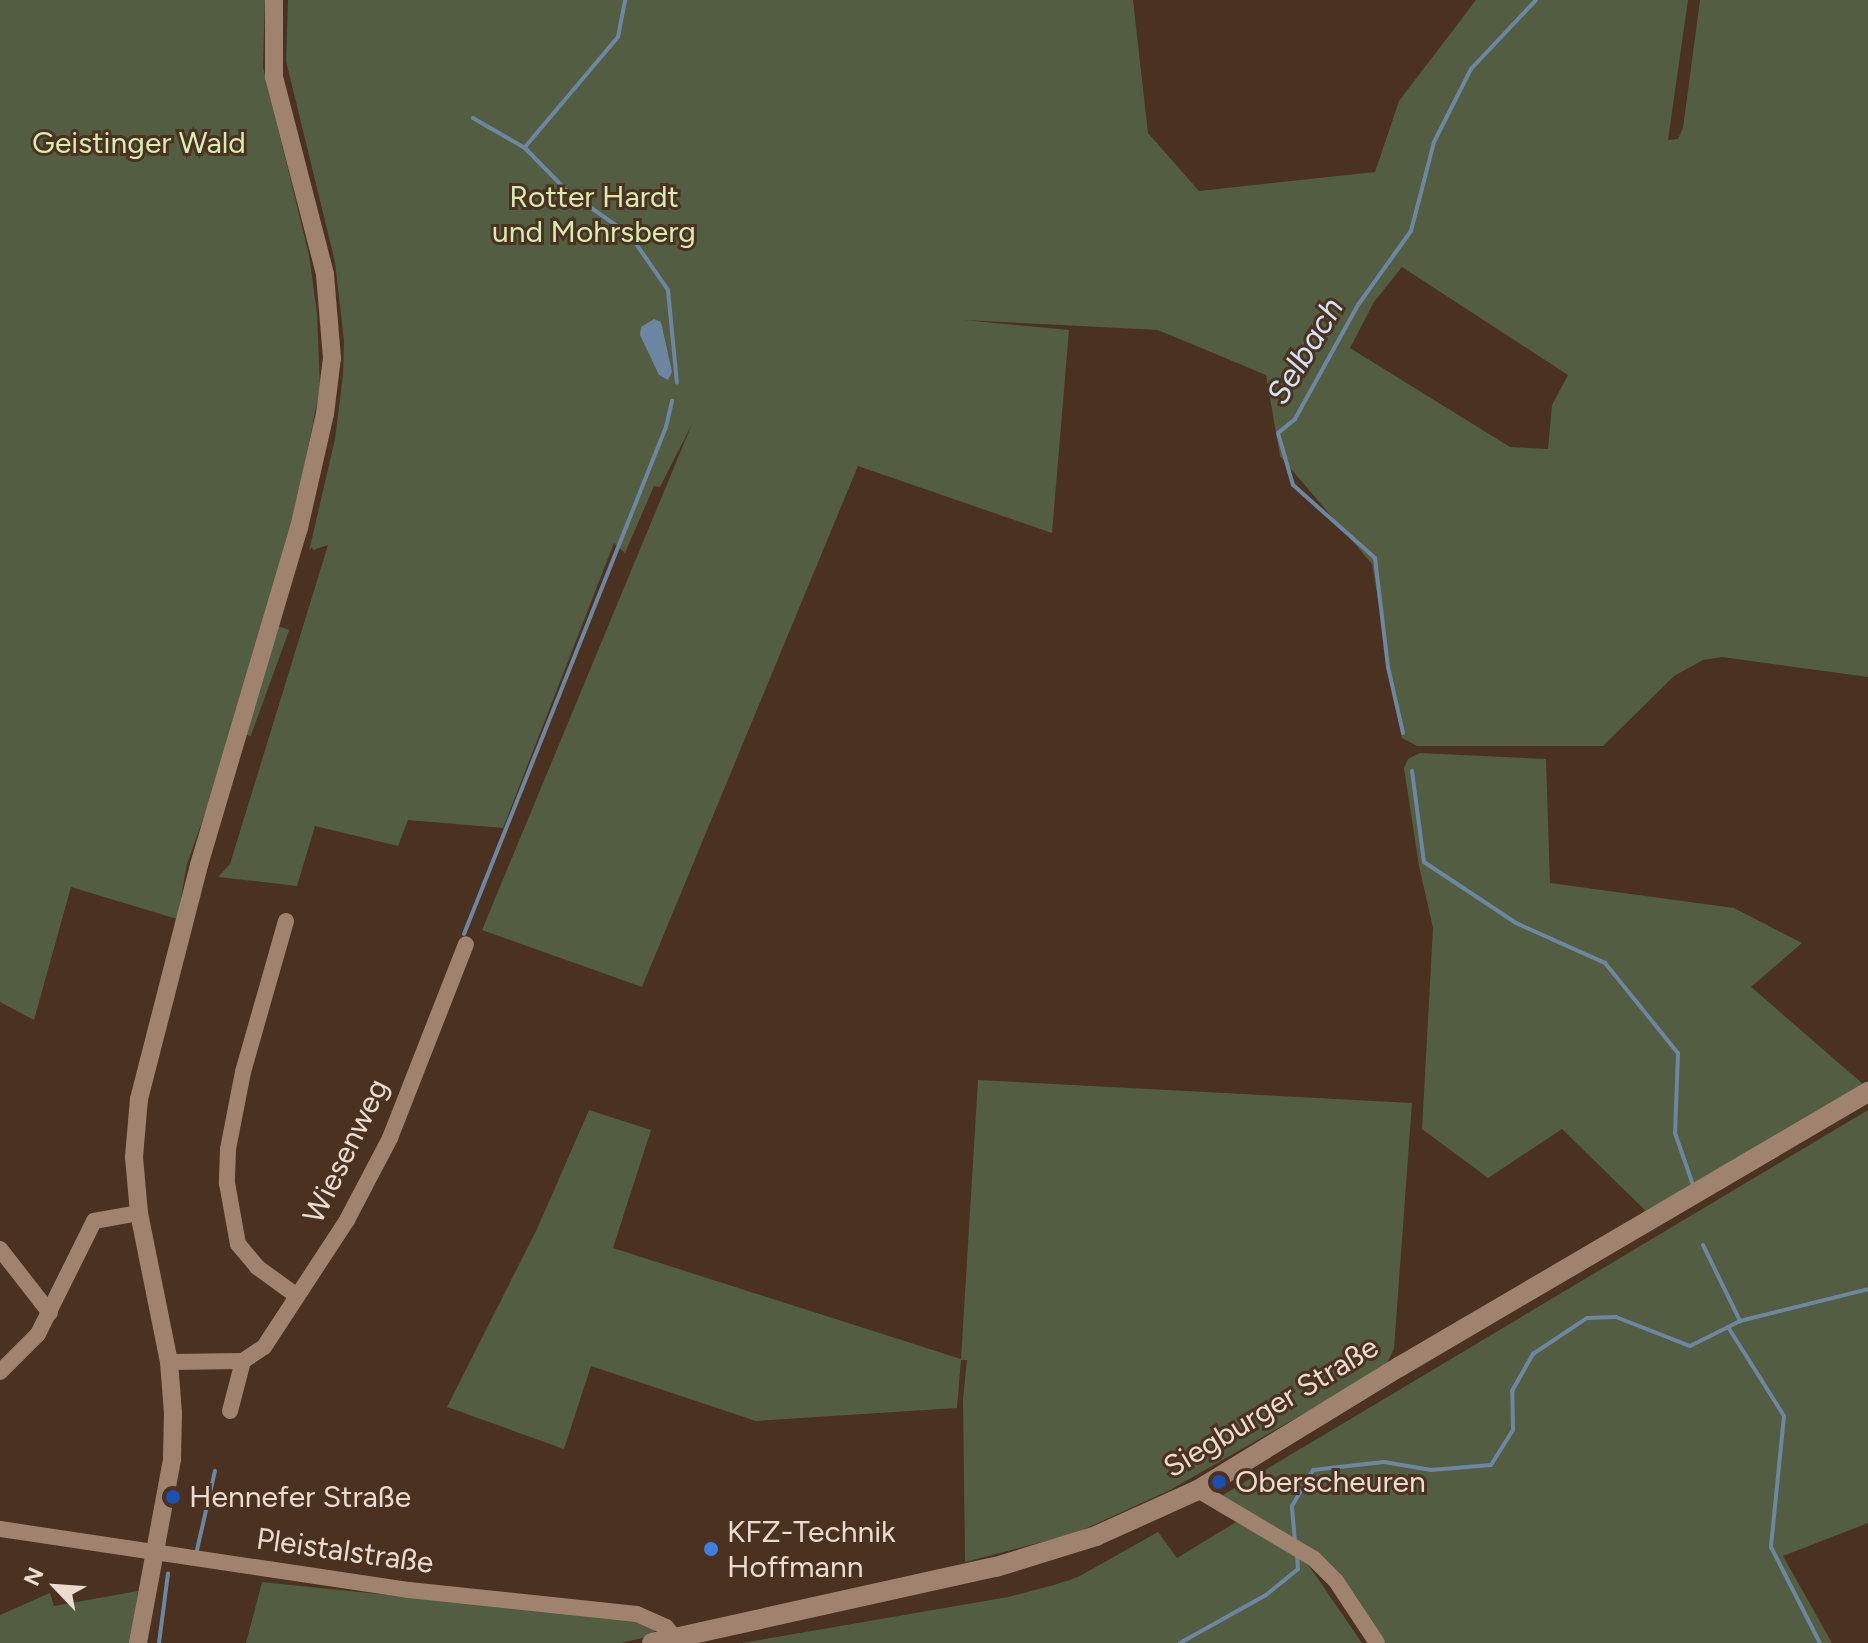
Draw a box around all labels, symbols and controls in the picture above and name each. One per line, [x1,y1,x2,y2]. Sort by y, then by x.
park label: Geistinger Wald [32,125,246,161]
park label: Rotter Hardt und Mohrsberg [492,179,696,250]
water label: Selbach [1258,291,1352,411]
street label: Wiesenweg [296,1073,396,1229]
street label: Siegburger Straße [1157,1329,1385,1485]
place label: Oberscheuren [1235,1464,1426,1500]
marker: Oberscheuren [1210,1473,1228,1491]
place label: Hennefer Straße [189,1479,411,1515]
marker: Hennefer Straße [164,1488,182,1506]
place label: KFZ-Technik Hoffmann [727,1514,896,1584]
street label: Pleistalstraße [254,1521,436,1581]
marker: KFZ-Technik Hoffmann [702,1540,720,1558]
north arrow [16,1547,96,1627]
text: N [18,1563,50,1590]

